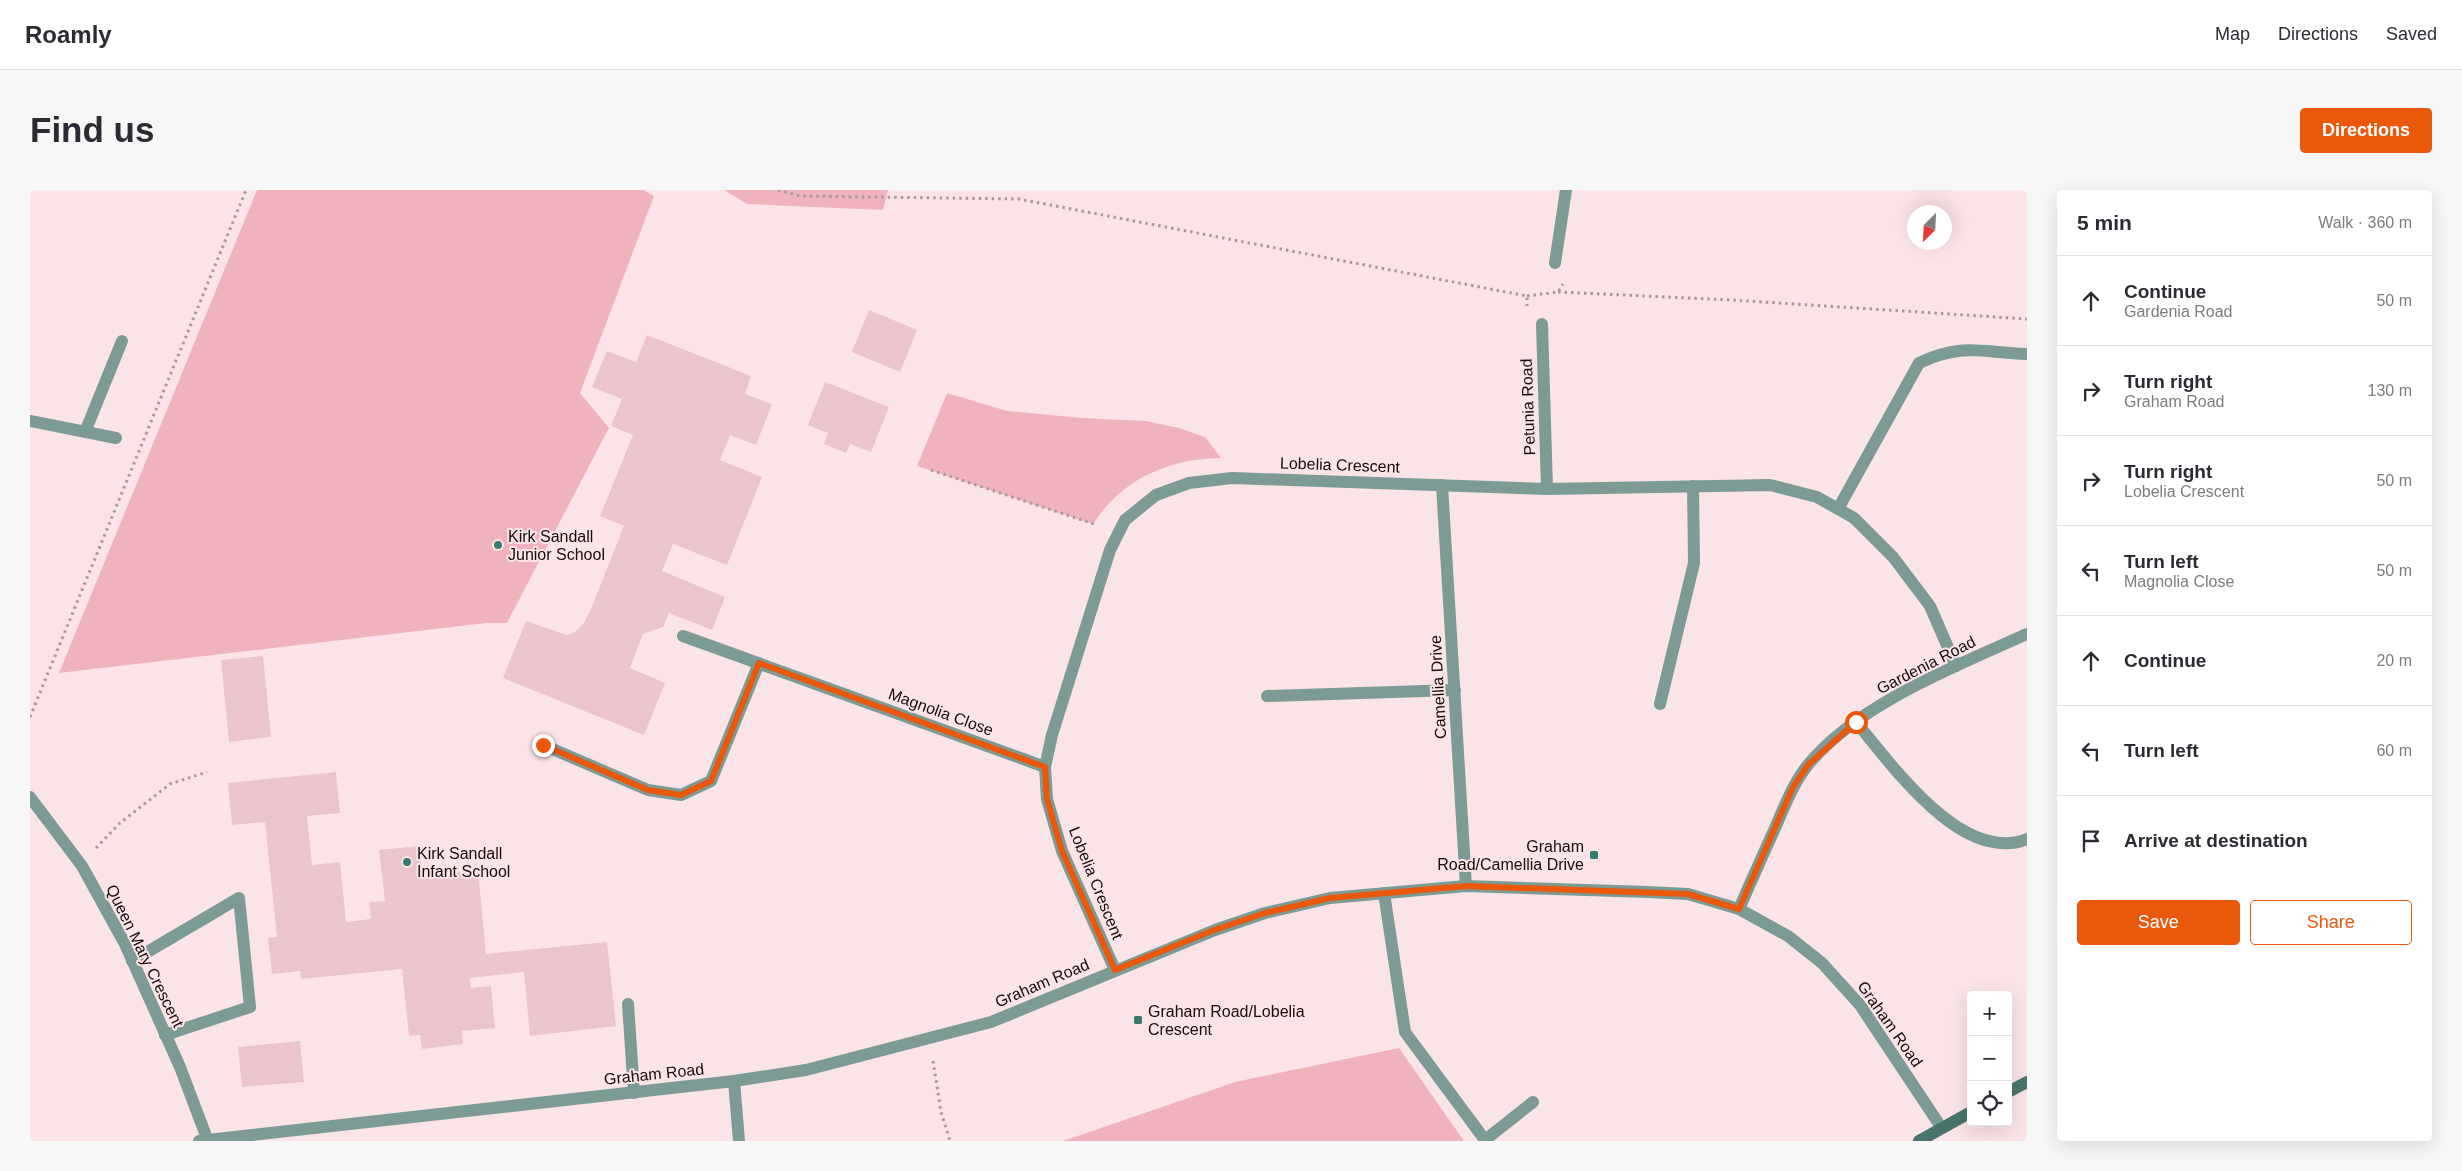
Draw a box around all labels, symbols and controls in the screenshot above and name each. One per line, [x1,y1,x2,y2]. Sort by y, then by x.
text: Roamly [25,21,112,48]
text: Map [2215,24,2250,44]
text: Directions [2278,24,2358,44]
text: Saved [2386,24,2437,44]
button: Directions [2300,108,2432,153]
text: Find us [30,110,154,149]
north arrow [1907,205,1952,250]
text: 5 min [2077,211,2132,234]
text: Walk · 360 m [2318,214,2412,231]
text: Continue [2124,281,2206,302]
icon: ahead [2077,287,2105,315]
text: 50 m [2376,292,2412,309]
text: Gardenia Road [2124,303,2233,320]
street label: Petunia Road [1518,358,1538,456]
text: Turn right [2124,371,2212,392]
icon: right [2077,377,2105,405]
text: 130 m [2368,382,2412,399]
text: Graham Road [2124,393,2225,410]
street label: Lobelia Crescent [1280,454,1401,476]
text: Turn right [2124,461,2212,482]
icon: right [2077,467,2105,495]
text: 50 m [2376,472,2412,489]
text: Lobelia Crescent [2124,483,2244,500]
place label: Kirk Sandall Junior School [508,528,605,563]
marker: Kirk Sandall Junior School [492,539,504,551]
text: Turn left [2124,551,2199,572]
icon: left [2077,557,2105,585]
text: 50 m [2376,562,2412,579]
text: Magnolia Close [2124,573,2234,590]
street label: Gardenia Road [1874,633,1978,697]
street label: Camellia Drive [1427,635,1449,739]
icon: ahead [2077,647,2105,675]
text: Continue [2124,650,2206,671]
text: 20 m [2376,652,2412,669]
street label: Magnolia Close [886,685,996,739]
route start [1845,711,1868,734]
route end [532,734,555,757]
icon: left [2077,737,2105,765]
text: Turn left [2124,740,2199,761]
text: 60 m [2376,742,2412,759]
street label: Lobelia Crescent [1066,824,1127,942]
icon: arrive [2077,827,2105,855]
text: Arrive at destination [2124,830,2308,851]
place label: Graham Road/Camellia Drive [1437,838,1584,873]
place label: Kirk Sandall Infant School [417,845,510,880]
marker: Graham Road/Camellia Drive [1588,849,1600,861]
marker: Kirk Sandall Infant School [401,856,413,868]
street label: Queen Mary Crescent [103,882,187,1031]
button: Save [2077,900,2240,945]
button: Share [2250,900,2412,945]
street label: Graham Road [992,956,1092,1010]
street label: Graham Road [1854,978,1926,1070]
map controls [1967,991,2012,1126]
button: + [1967,991,2012,1036]
place label: Graham Road/Lobelia Crescent [1148,1003,1305,1038]
marker: Graham Road/Lobelia Crescent [1132,1014,1144,1026]
button: − [1967,1036,2012,1081]
street label: Graham Road [603,1060,705,1088]
button: locate [1967,1081,2012,1126]

